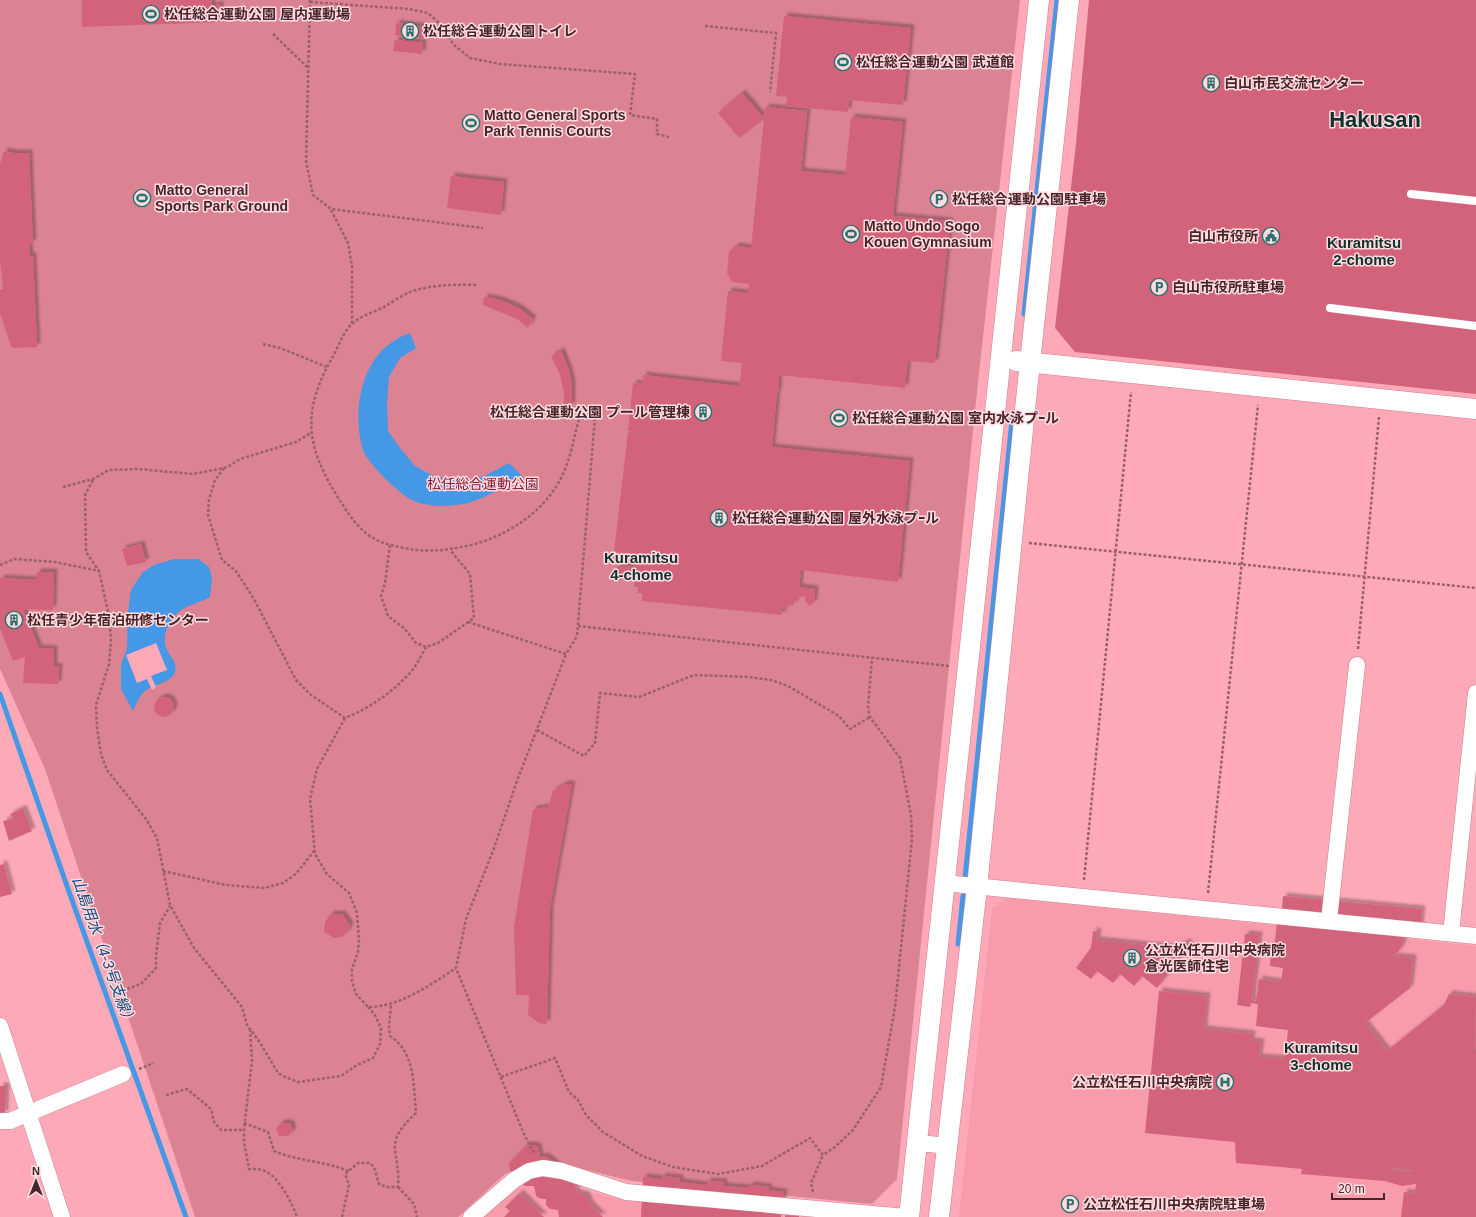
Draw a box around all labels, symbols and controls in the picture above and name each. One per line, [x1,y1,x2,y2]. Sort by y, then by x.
sports icon: 松任総合運動公園 屋内運動場 [141,4,161,24]
place label: 松任総合運動公園 屋内運動場 [164,6,350,22]
building icon: 松任総合運動公園トイレ [400,21,420,41]
place label: 松任総合運動公園トイレ [423,23,577,39]
sports icon: 松任総合運動公園 武道館 [833,52,853,72]
place label: 松任総合運動公園 武道館 [856,54,1014,70]
building icon: 白山市民交流センター [1201,73,1221,93]
place label: 白山市民交流センター [1224,75,1364,91]
place label: Matto General Sports Park Tennis Courts [484,107,626,139]
district label: Hakusan [1329,107,1421,132]
sports icon: Matto General Sports Park Tennis Courts [461,113,481,133]
place label: Matto General Sports Park Ground [155,182,288,214]
sports icon: Matto General Sports Park Ground [132,188,152,208]
parking icon: 松任総合運動公園駐車場 [929,189,949,209]
place label: 松任総合運動公園駐車場 [952,191,1106,207]
place label: Matto Undo Sogo Kouen Gymnasium [864,218,992,250]
sports icon: Matto Undo Sogo Kouen Gymnasium [841,224,861,244]
public building icon: 白山市役所 [1261,226,1281,246]
place label: 白山市役所 [1188,228,1258,244]
district label: Kuramitsu 2-chome [1327,234,1401,268]
parking icon: 白山市役所駐車場 [1149,277,1169,297]
place label: 白山市役所駐車場 [1172,279,1284,295]
building icon: 松任総合運動公園 プール管理棟 [693,402,713,422]
place label: 松任総合運動公園 プール管理棟 [490,404,690,420]
sports icon: 松任総合運動公園 室内水泳プｰル [829,408,849,428]
place label: 松任総合運動公園 室内水泳プｰル [852,410,1059,426]
park label: 松任総合運動公園 [427,476,539,492]
building icon: 松任総合運動公園 屋外水泳プｰル [709,508,729,528]
place label: 松任総合運動公園 屋外水泳プｰル [732,510,939,526]
district label: Kuramitsu 4-chome [604,549,678,583]
building icon: 松任青少年宿泊研修センター [4,610,24,630]
place label: 松任青少年宿泊研修センター [27,612,209,628]
water label: 山島用水（4-3号支線） [69,874,139,1028]
place label: 公立松任石川中央病院 倉光医師住宅 [1145,942,1285,974]
building icon: 公立松任石川中央病院 倉光医師住宅 [1122,948,1142,968]
district label: Kuramitsu 3-chome [1284,1039,1358,1073]
hospital icon: 公立松任石川中央病院 [1215,1072,1235,1092]
place label: 公立松任石川中央病院 [1072,1074,1212,1090]
north arrow [16,1161,56,1201]
text: N [32,1165,40,1177]
scale bar [1332,1175,1384,1201]
text: 20 m [1338,1182,1365,1196]
parking icon: 公立松任石川中央病院駐車場 [1060,1194,1080,1214]
place label: 公立松任石川中央病院駐車場 [1083,1196,1265,1212]

